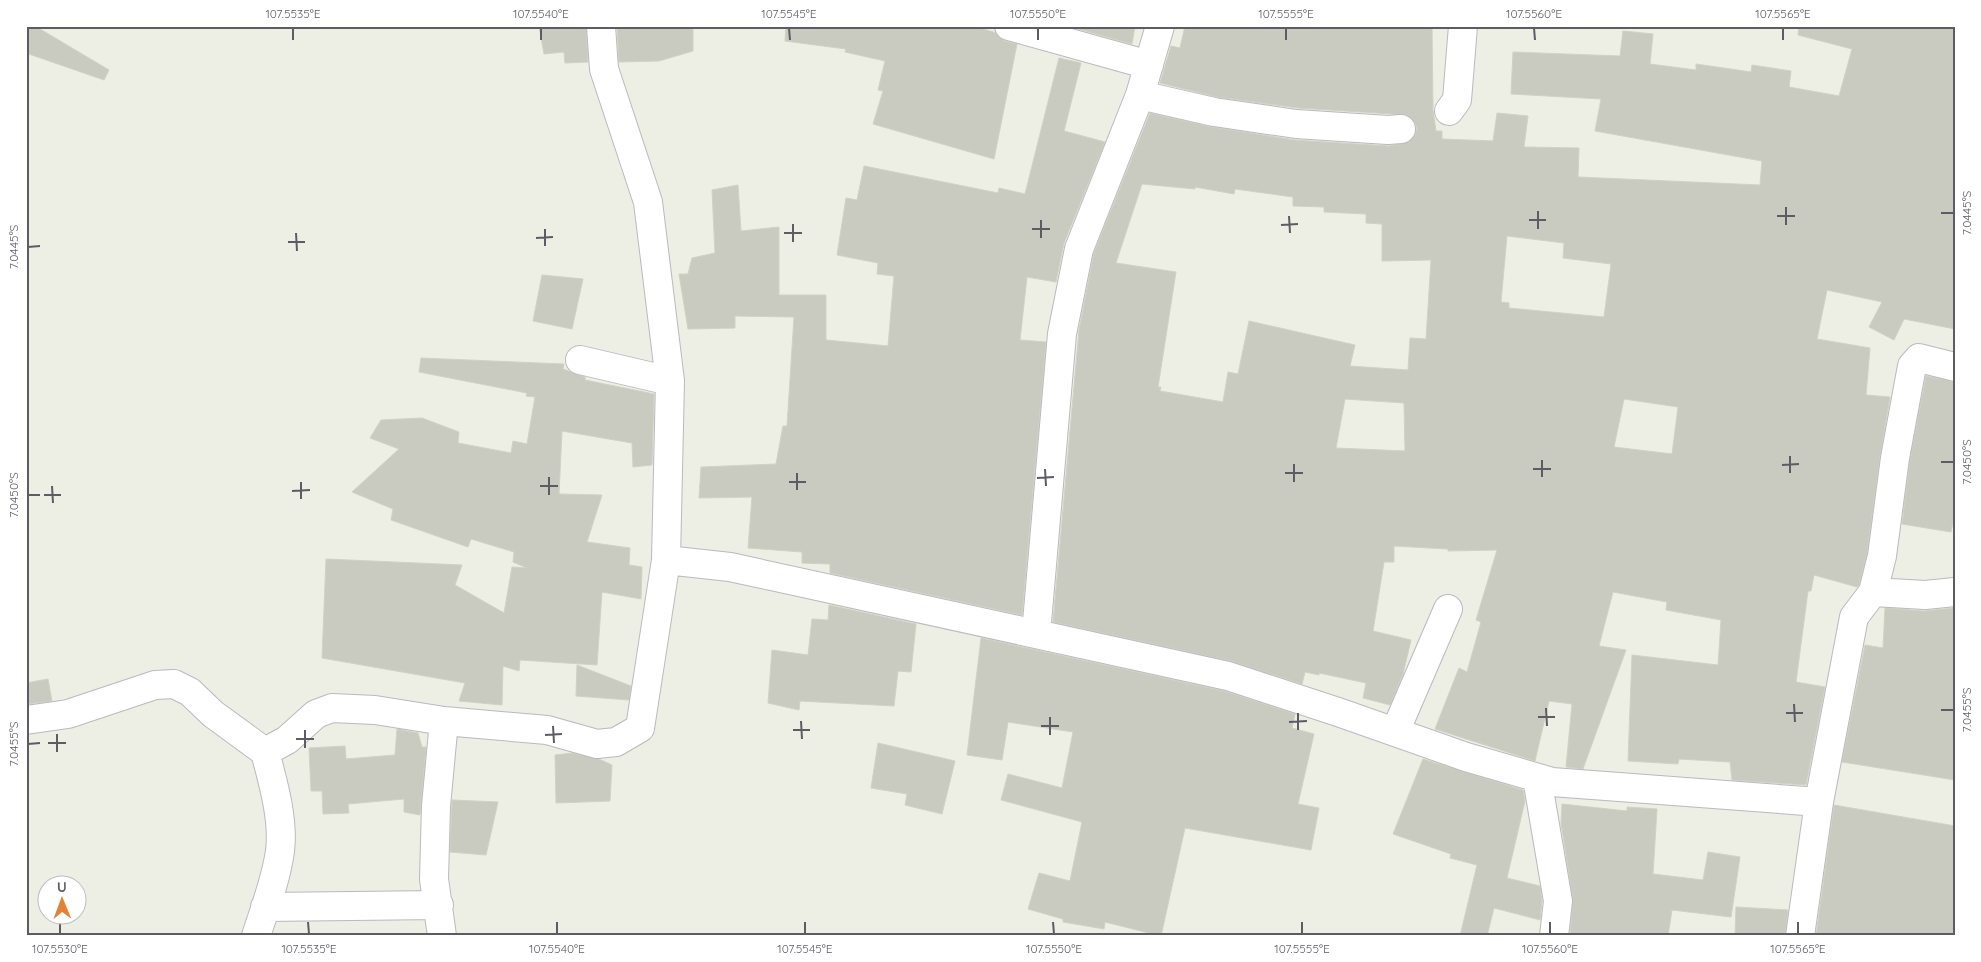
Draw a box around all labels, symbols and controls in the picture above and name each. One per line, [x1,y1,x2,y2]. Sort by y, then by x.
text: 107.5535°E [265,6,321,21]
text: 107.5540°E [513,6,569,21]
text: 107.5545°E [761,6,817,21]
text: 107.5550°E [1010,6,1066,21]
text: 107.5555°E [1258,6,1314,21]
text: 107.5560°E [1506,6,1562,21]
text: 107.5565°E [1755,6,1811,21]
text: 7.0445°S [1959,190,1974,235]
text: 7.0445°S [6,224,21,269]
text: 7.0450°S [1959,439,1974,485]
text: 7.0450°S [6,472,21,518]
text: 7.0455°S [1959,687,1974,732]
text: 7.0455°S [6,721,21,766]
north arrow [38,874,88,924]
text: U [57,878,67,896]
text: 107.5530°E [32,941,88,956]
text: 107.5535°E [281,941,337,956]
text: 107.5540°E [529,941,585,956]
text: 107.5545°E [777,941,833,956]
text: 107.5550°E [1026,941,1082,956]
text: 107.5555°E [1274,941,1330,956]
text: 107.5560°E [1522,941,1578,956]
text: 107.5565°E [1770,941,1826,956]

